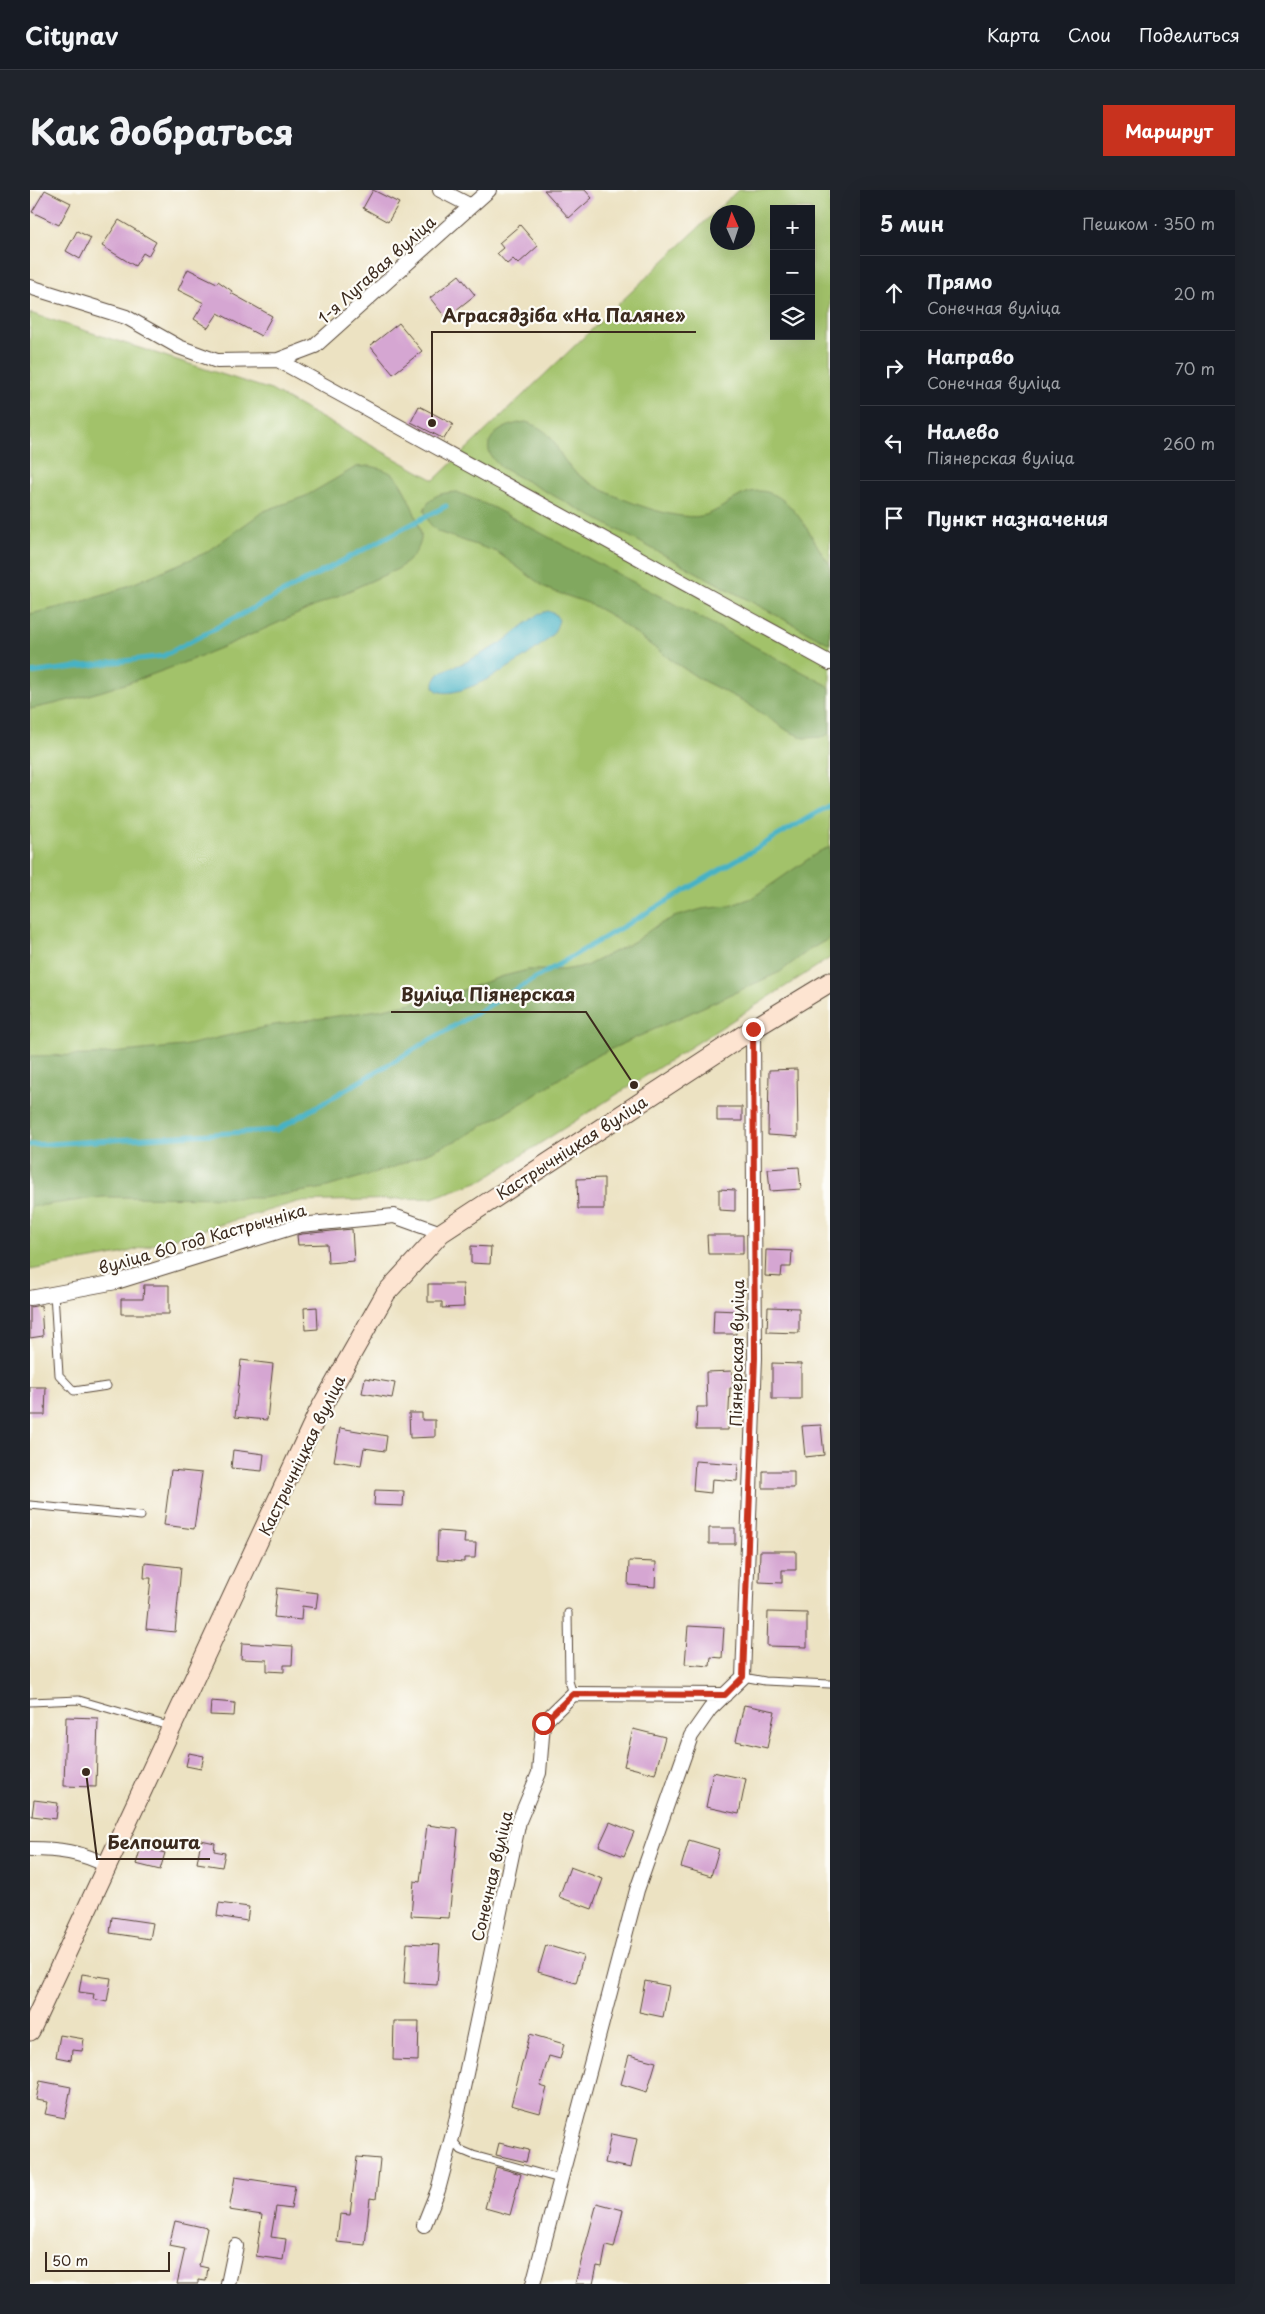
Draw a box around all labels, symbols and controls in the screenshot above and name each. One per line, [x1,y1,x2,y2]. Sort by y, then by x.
text: Citynav [25,17,118,53]
text: Карта [987,21,1040,48]
text: Слои [1068,21,1111,48]
text: Поделиться [1139,21,1240,48]
text: Как добраться [30,104,294,157]
button: Маршрут [1103,105,1235,156]
north arrow [710,205,755,250]
map controls [770,205,815,340]
button: + [770,205,815,250]
text: 5 мин [880,207,944,239]
street label: 1-я Лугавая вуліца [312,209,440,329]
text: Пешком · 350 m [1082,211,1215,235]
button: − [770,250,815,295]
text: Прямо [927,267,992,295]
icon: ahead [880,279,908,307]
text: 20 m [1174,281,1215,305]
button: layers [770,295,815,340]
text: Сонечная вуліца [927,295,1060,319]
callout: Аграсядзіба «На Паляне» [432,299,696,332]
text: Аграсядзіба «На Паляне» [443,301,686,328]
text: Направо [927,342,1014,370]
icon: right [880,354,908,382]
text: 70 m [1175,356,1215,380]
text: Сонечная вуліца [927,370,1060,394]
text: Налево [927,417,999,445]
icon: left [880,429,908,457]
text: 260 m [1163,431,1215,455]
text: Піянерская вуліца [927,445,1075,469]
icon: arrive [880,504,908,532]
text: Пункт назначения [927,504,1108,532]
callout: Вуліца Піянерская [391,979,586,1012]
text: Вуліца Піянерская [401,980,575,1007]
route end [742,1018,765,1041]
street label: Кастрычніцкая вуліца [491,1089,651,1205]
street label: вуліца 60 год Кастрычніка [95,1197,309,1279]
street label: Піянерская вуліца [723,1279,749,1427]
street label: Кастрычніцкая вуліца [252,1370,350,1539]
route start [532,1712,555,1735]
street label: Сонечная вуліца [464,1808,518,1944]
callout: Белпошта [97,1826,210,1859]
text: Белпошта [107,1828,201,1855]
scale bar [45,2249,170,2272]
text: 50 m [52,2250,88,2271]

